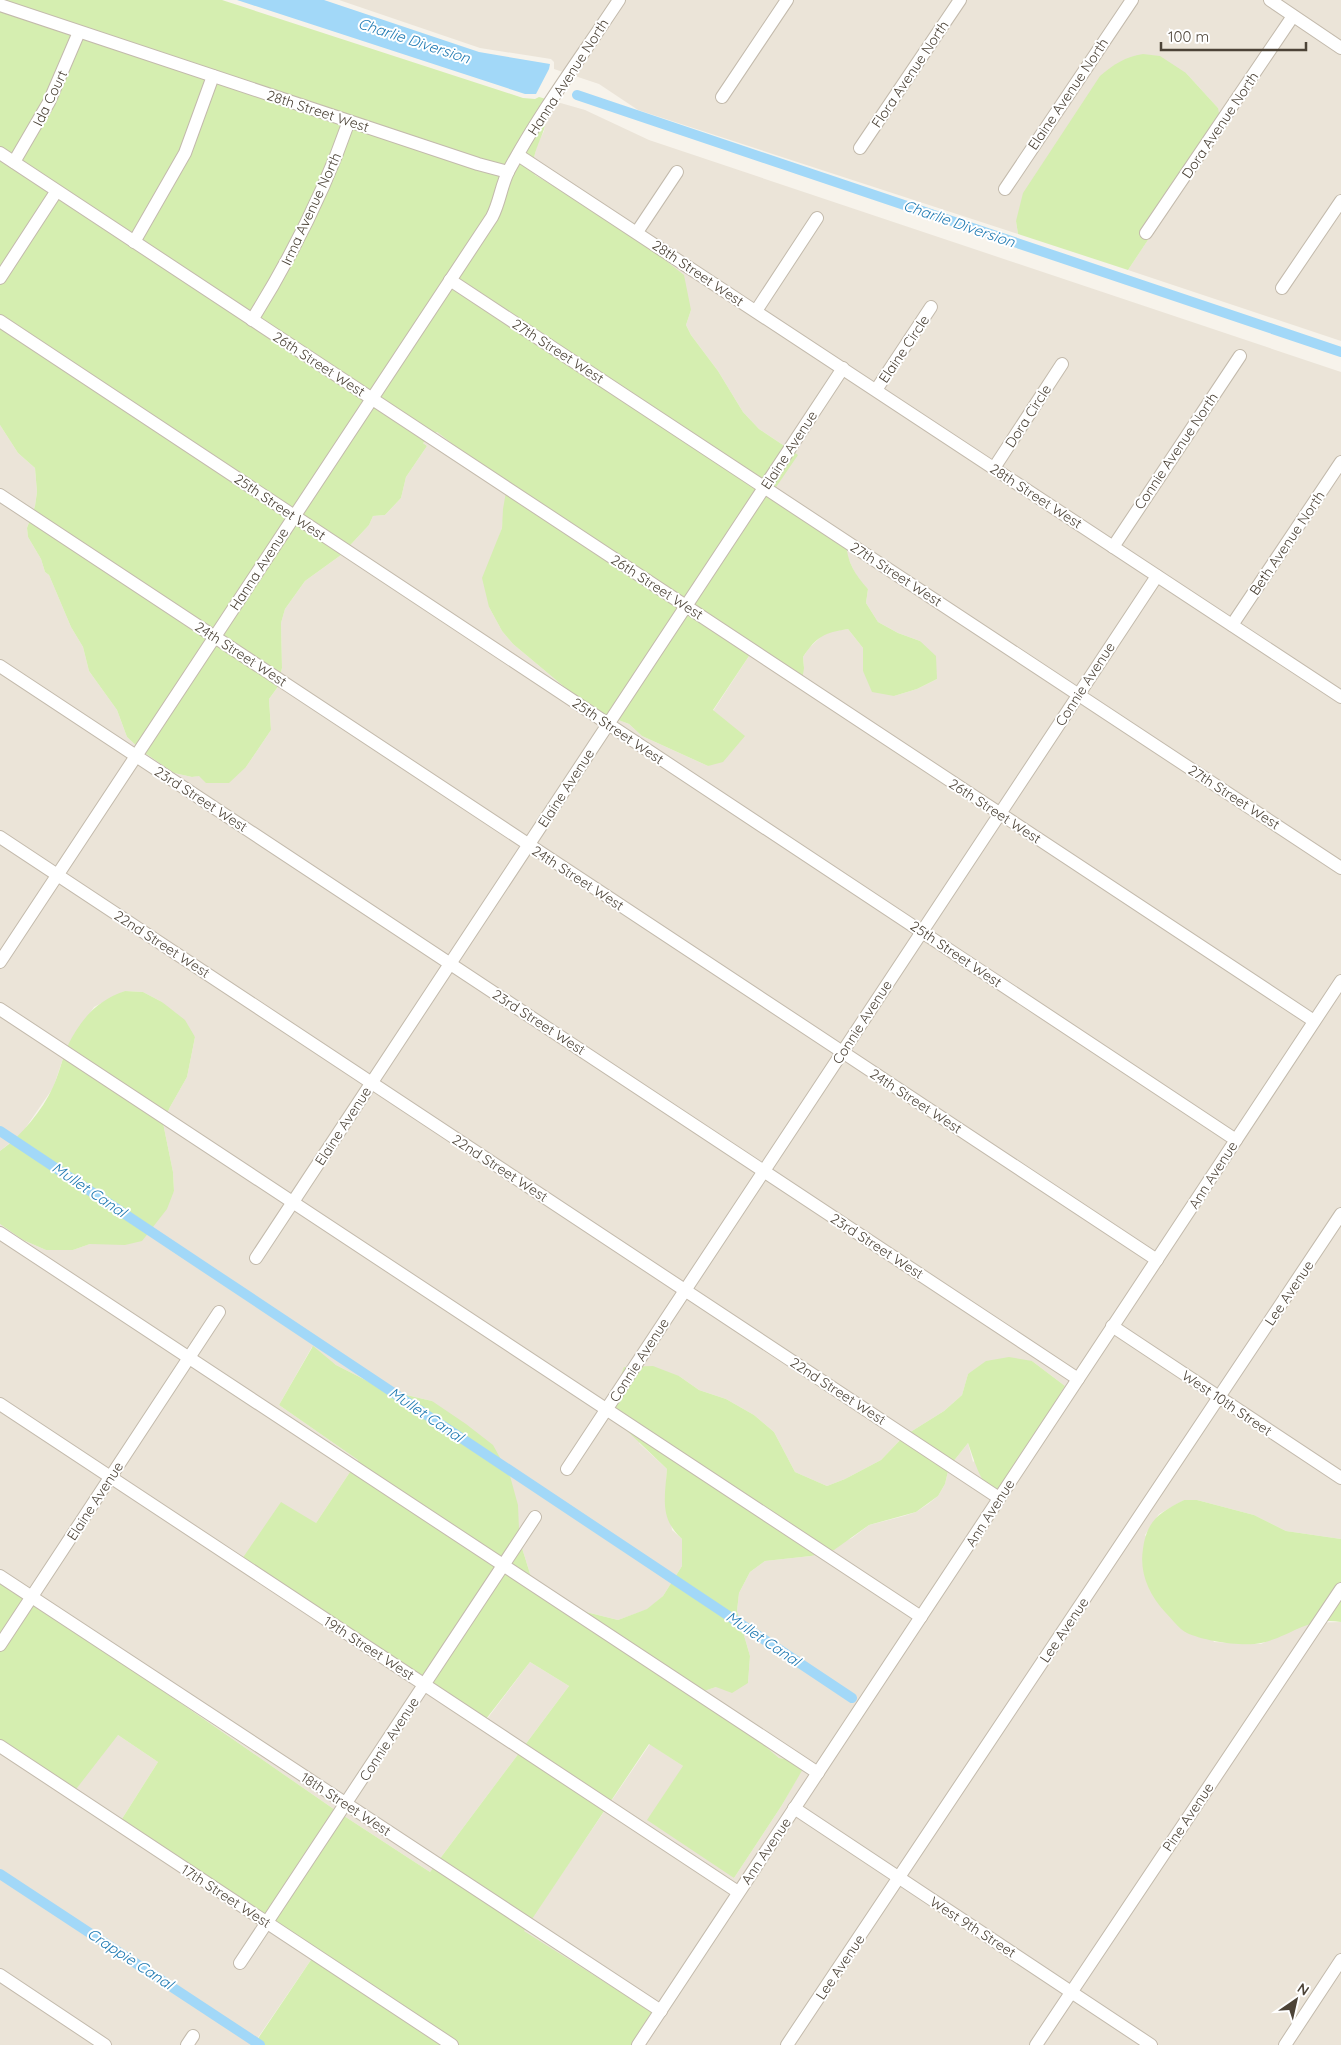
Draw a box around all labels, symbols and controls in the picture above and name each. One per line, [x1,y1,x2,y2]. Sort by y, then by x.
water label: Charlie Diversion [356,13,473,68]
street label: Hanna Avenue North [524,15,612,139]
street label: Flora Avenue North [867,17,953,131]
scale bar [1161,20,1306,52]
text: 100 m [1168,27,1209,46]
street label: Elaine Avenue North [1024,35,1112,153]
street label: Ida Court [29,67,71,129]
street label: Dora Avenue North [1178,68,1262,182]
street label: 28th Street West [265,86,372,136]
street label: Irma Avenue North [277,150,345,268]
water label: Charlie Diversion [901,196,1018,252]
street label: 28th Street West [649,236,747,310]
street label: Elaine Circle [875,312,933,386]
street label: 27th Street West [509,315,607,387]
street label: 26th Street West [269,327,369,401]
street label: Dora Circle [1001,381,1055,451]
street label: Connie Avenue North [1130,389,1222,513]
street label: Elaine Avenue [757,407,821,493]
street label: 28th Street West [986,459,1086,533]
street label: 25th Street West [231,470,329,544]
street label: Beth Avenue North [1245,487,1329,599]
street label: Hanna Avenue [226,524,292,614]
street label: 27th Street West [847,538,945,610]
street label: 26th Street West [607,550,707,624]
street label: 24th Street West [192,618,291,691]
street label: Connie Avenue [1051,639,1119,729]
street label: 25th Street West [569,694,667,768]
street label: Elaine Avenue [534,745,598,831]
street label: 27th Street West [1185,761,1283,833]
street label: 23rd Street West [151,762,251,836]
street label: 26th Street West [945,774,1045,848]
street label: 24th Street West [529,842,628,915]
street label: 22nd Street West [111,906,213,982]
street label: 25th Street West [907,917,1005,991]
street label: Connie Avenue [828,977,896,1067]
street label: 23rd Street West [489,985,589,1059]
street label: 24th Street West [867,1065,966,1138]
street label: Elaine Avenue [311,1083,375,1169]
street label: 22nd Street West [449,1130,551,1206]
street label: Ann Avenue [1184,1138,1242,1212]
water label: Mullet Canal [49,1158,131,1222]
street label: 23rd Street West [827,1209,927,1283]
street label: Lee Avenue [1261,1257,1317,1329]
street label: Connie Avenue [605,1315,673,1405]
street label: 22nd Street West [787,1353,889,1429]
street label: West 10th Street [1179,1366,1276,1440]
water label: Mullet Canal [386,1383,468,1447]
street label: Elaine Avenue [63,1458,127,1544]
street label: Ann Avenue [961,1476,1019,1550]
street label: Lee Avenue [1036,1594,1092,1666]
water label: Mullet Canal [723,1607,805,1671]
street label: 19th Street West [320,1612,418,1684]
street label: Connie Avenue [355,1694,423,1784]
street label: 18th Street West [298,1768,395,1840]
street label: Pine Avenue [1158,1779,1218,1855]
street label: Ann Avenue [737,1814,795,1888]
street label: 17th Street West [178,1860,275,1932]
street label: West 9th Street [927,1893,1020,1962]
water label: Crappie Canal [84,1924,178,1994]
street label: Lee Avenue [812,1931,868,2003]
north arrow [1271,1975,1321,2025]
text: N [1294,1979,1313,2000]

